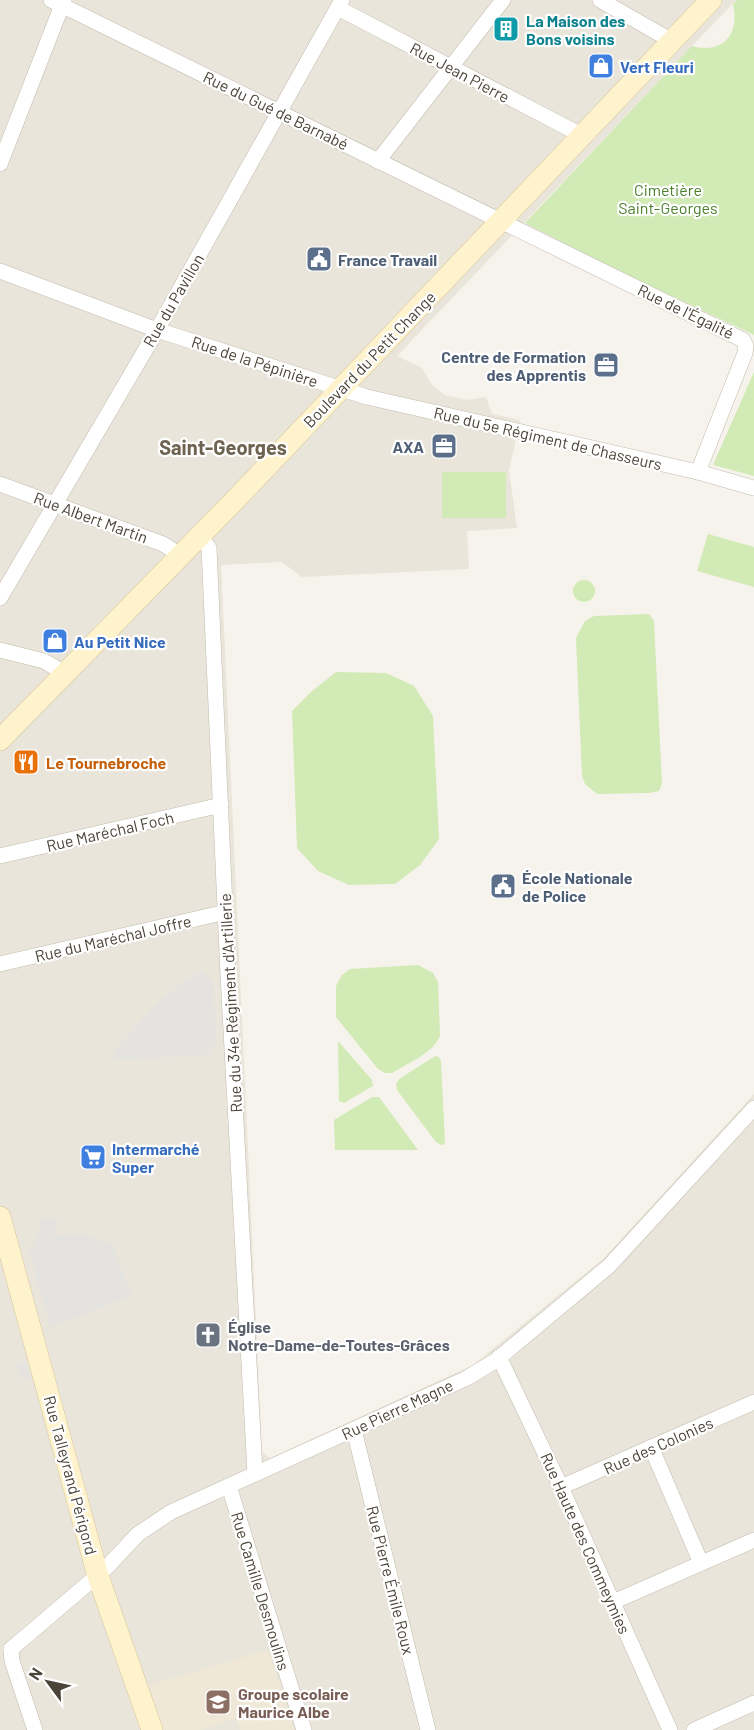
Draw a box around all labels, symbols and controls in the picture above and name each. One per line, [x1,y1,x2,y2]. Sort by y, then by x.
place label: La Maison des Bons voisins [526,11,625,48]
building icon: La Maison des Bons voisins [491,14,521,44]
street label: Rue Jean Pierre [407,38,513,106]
shop icon: Vert Fleuri [586,51,616,81]
place label: Vert Fleuri [620,57,694,76]
street label: Rue du Gué de Barnabé [200,67,352,153]
park label: Cimetière Saint-Georges [618,180,718,217]
public building icon: France Travail [304,244,334,274]
street label: Rue du Pavillon [139,250,207,350]
place label: France Travail [338,250,437,269]
street label: Rue de l'Égalité [635,280,737,342]
street label: Boulevard du Petit Change [299,287,439,431]
street label: Rue de la Pépinière [189,332,321,390]
place label: Centre de Formation des Apprentis [441,347,586,384]
office icon: Centre de Formation des Apprentis [591,350,621,380]
street label: Rue du 5e Régiment de Chasseurs [432,402,664,474]
office icon: AXA [429,431,459,461]
district label: Saint-Georges [159,435,287,459]
place label: AXA [392,437,424,456]
street label: Rue Albert Martin [31,488,151,546]
shop icon: Au Petit Nice [40,626,70,656]
place label: Au Petit Nice [74,632,166,651]
restaurant icon: Le Tournebroche [11,747,41,777]
place label: Le Tournebroche [46,753,166,772]
street label: Rue Maréchal Foch [44,807,176,855]
place label: École Nationale de Police [522,868,633,905]
public building icon: École Nationale de Police [488,871,518,901]
street label: Rue du 34e Régiment d'Artillerie [215,893,245,1113]
street label: Rue du Maréchal Joffre [33,911,193,965]
place label: Intermarché Super [112,1139,200,1176]
supermarket icon: Intermarché Super [78,1142,108,1172]
place label: Église Notre-Dame-de-Toutes-Grâces [228,1317,450,1354]
church icon: Église Notre-Dame-de-Toutes-Grâces [193,1320,223,1350]
street label: Rue Pierre Magne [338,1375,456,1443]
street label: Rue Talleyrand Périgord [41,1393,101,1557]
street label: Rue des Colonies [600,1412,716,1478]
street label: Rue Haute des Commeymies [537,1449,635,1637]
street label: Rue Pierre Émile Roux [363,1504,419,1657]
street label: Rue Camille Desmoulins [228,1509,294,1673]
north arrow [18,1652,78,1712]
text: N [24,1664,46,1683]
place label: Groupe scolaire Maurice Albe [238,1684,349,1721]
school or university icon: Groupe scolaire Maurice Albe [203,1687,233,1717]

